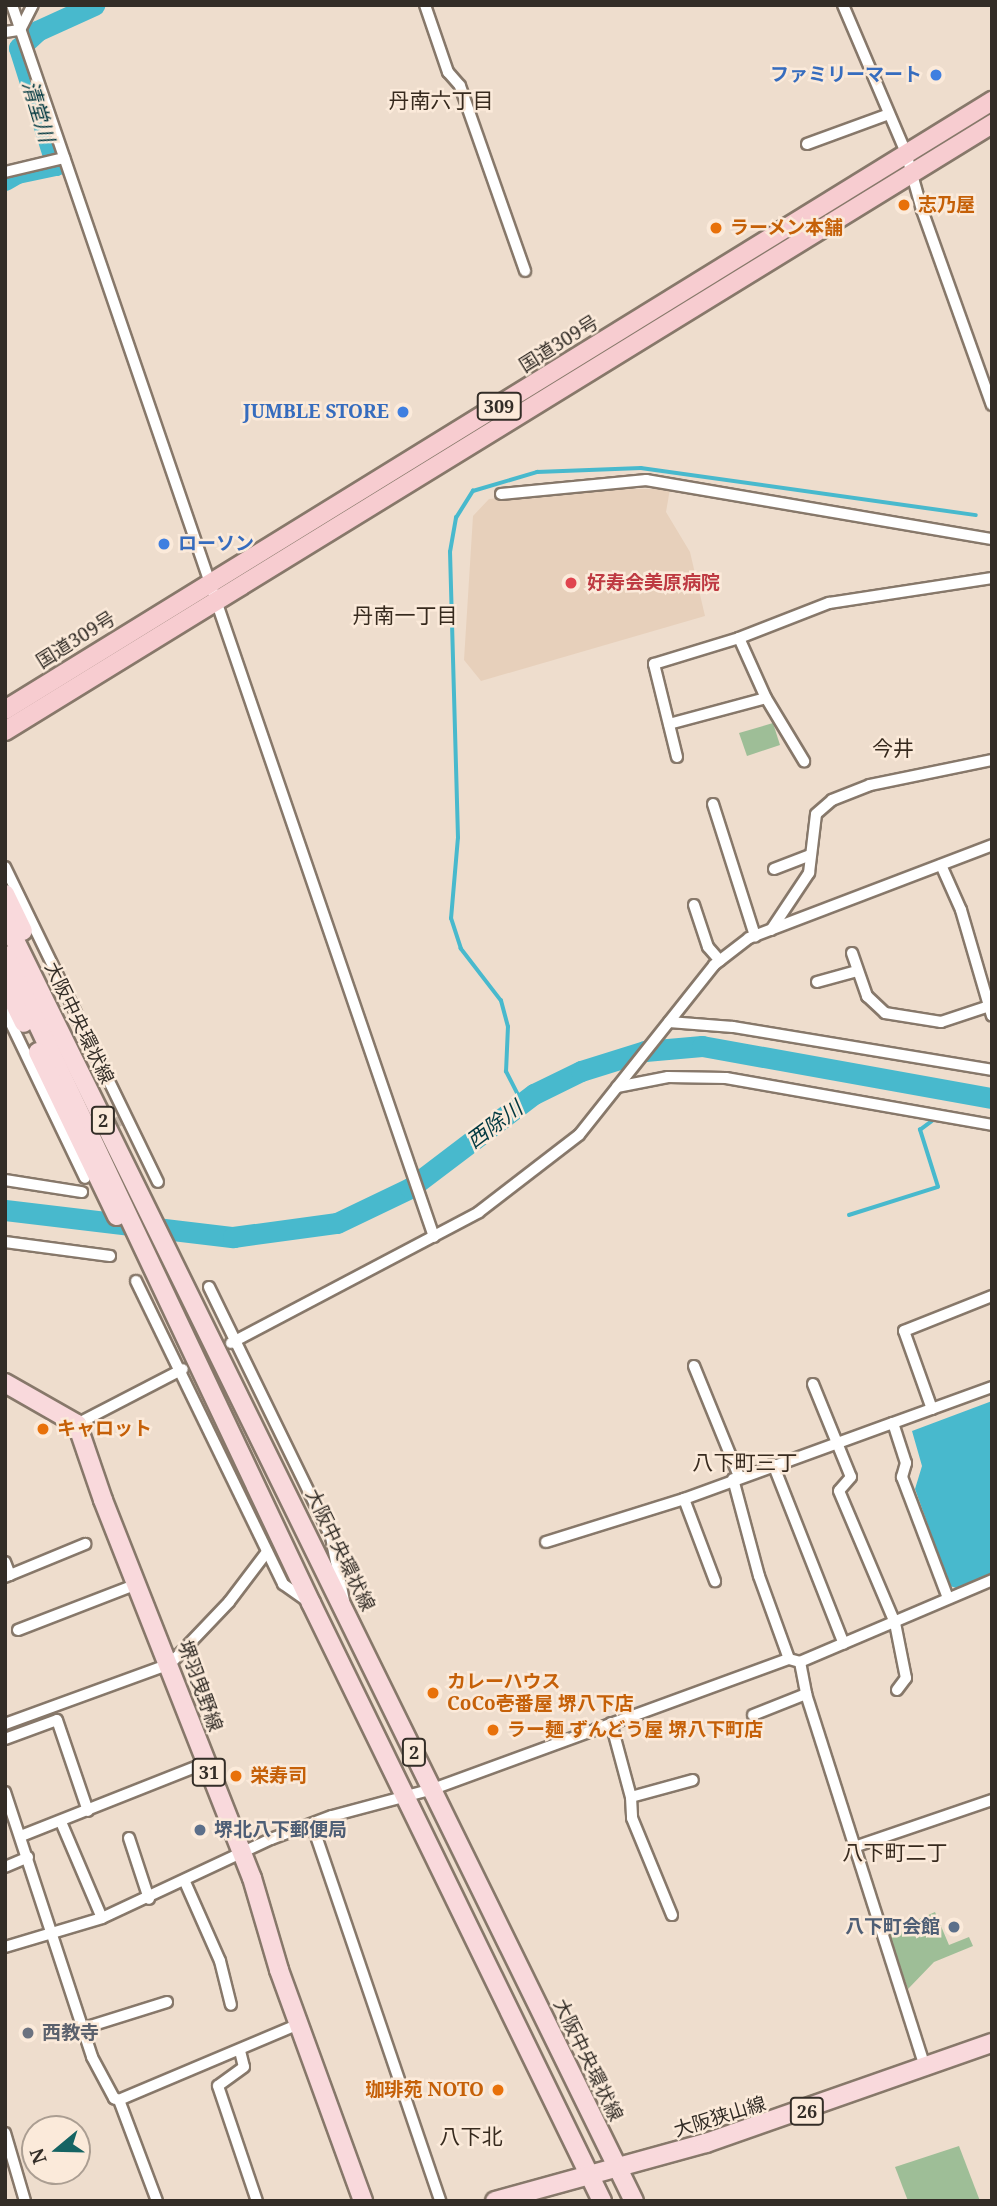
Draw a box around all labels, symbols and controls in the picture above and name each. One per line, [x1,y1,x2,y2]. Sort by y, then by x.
place label: ファミリーマート [770,64,922,86]
marker: ファミリーマート [928,67,944,83]
water label: 清堂川 [18,77,60,145]
district label: 丹南六丁目 [389,87,493,113]
place label: 志乃屋 [918,194,975,216]
marker: 志乃屋 [896,197,912,213]
place label: ラーメン本舗 [730,217,844,239]
marker: ラーメン本舗 [708,220,724,236]
street label: 国道309号 [515,311,603,377]
road number: 309 [476,392,522,420]
place label: JUMBLE STORE [243,401,389,423]
marker: JUMBLE STORE [395,404,411,420]
place label: ローソン [178,533,254,555]
marker: ローソン [156,536,172,552]
place label: 好寿会美原病院 [587,572,720,594]
marker: 好寿会美原病院 [561,573,581,593]
district label: 丹南一丁目 [353,602,457,628]
street label: 国道309号 [32,607,120,673]
district label: 今井 [872,735,914,761]
street label: 大阪中央環状線 [40,958,118,1088]
water label: 西除川 [461,1095,527,1153]
road number: 2 [91,1106,115,1134]
place label: キャロット [57,1418,152,1440]
marker: キャロット [35,1421,51,1437]
district label: 八下町三丁 [693,1449,797,1475]
street label: 大阪中央環状線 [301,1485,379,1615]
street label: 堺羽曳野線 [173,1637,227,1735]
place label: カレーハウス CoCo壱番屋 堺八下店 [447,1671,634,1715]
marker: カレーハウス CoCo壱番屋 堺八下店 [425,1685,441,1701]
place label: ラー麺 ずんどう屋 堺八下町店 [507,1719,764,1741]
marker: ラー麺 ずんどう屋 堺八下町店 [485,1722,501,1738]
road number: 2 [402,1737,426,1766]
road number: 31 [192,1758,227,1786]
place label: 栄寿司 [250,1765,307,1787]
marker: 栄寿司 [228,1768,244,1784]
place label: 堺北八下郵便局 [214,1819,347,1841]
marker: 堺北八下郵便局 [192,1822,208,1838]
district label: 八下町二丁 [843,1839,947,1865]
place label: 八下町会館 [845,1916,940,1938]
marker: 八下町会館 [946,1919,962,1935]
street label: 大阪中央環状線 [549,1995,627,2125]
place label: 西教寺 [42,2022,99,2044]
marker: 西教寺 [20,2025,36,2041]
place label: 珈琲苑 NOTO [366,2079,484,2101]
marker: 珈琲苑 NOTO [490,2082,506,2098]
street label: 大阪狭山線 [671,2092,769,2142]
road number: 26 [790,2096,824,2126]
north arrow [21,2115,91,2185]
district label: 八下北 [440,2123,502,2149]
text: N [23,2145,53,2168]

